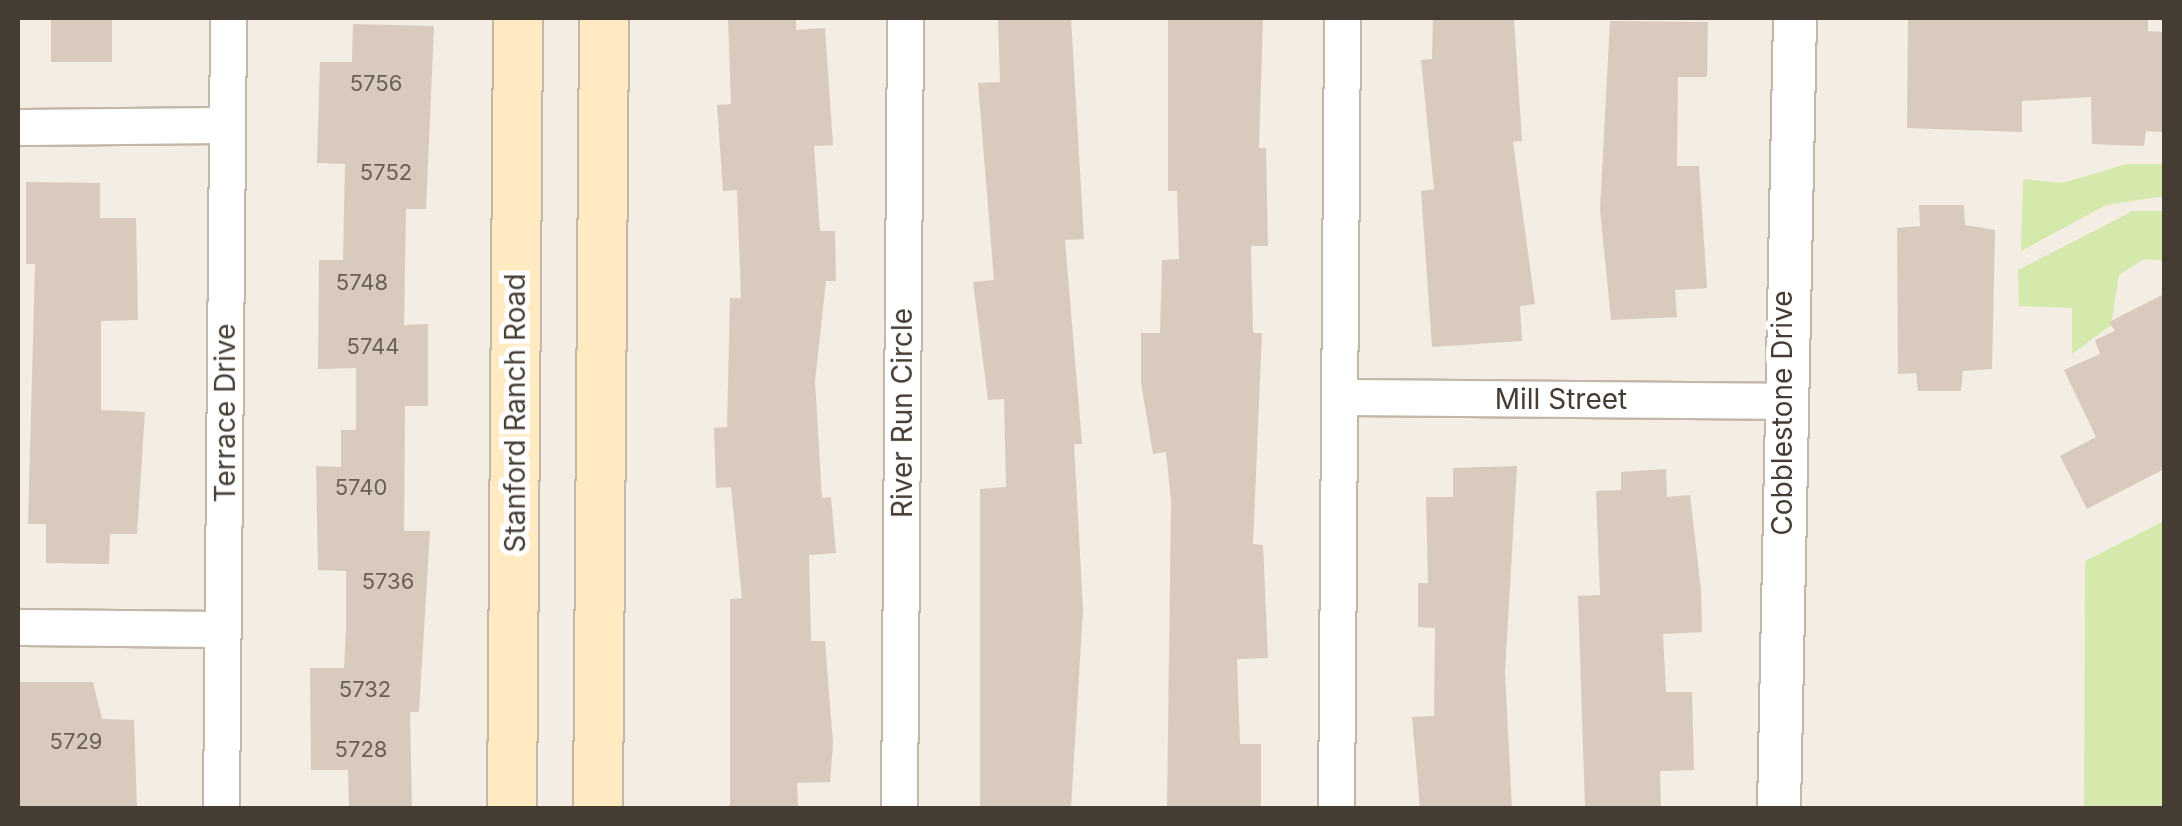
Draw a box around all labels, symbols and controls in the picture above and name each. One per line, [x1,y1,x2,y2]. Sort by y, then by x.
house number: 5756 [350,71,402,97]
house number: 5752 [360,160,412,186]
house number: 5748 [336,270,388,296]
street label: Stanford Ranch Road [498,273,532,553]
street label: Cobblestone Drive [1765,290,1799,536]
street label: River Run Circle [885,308,919,518]
street label: Terrace Drive [208,323,242,503]
house number: 5744 [347,334,399,360]
street label: Mill Street [1495,382,1627,416]
house number: 5740 [335,475,387,501]
house number: 5736 [362,569,414,595]
house number: 5732 [339,677,391,703]
house number: 5729 [50,729,102,755]
house number: 5728 [335,737,387,763]

